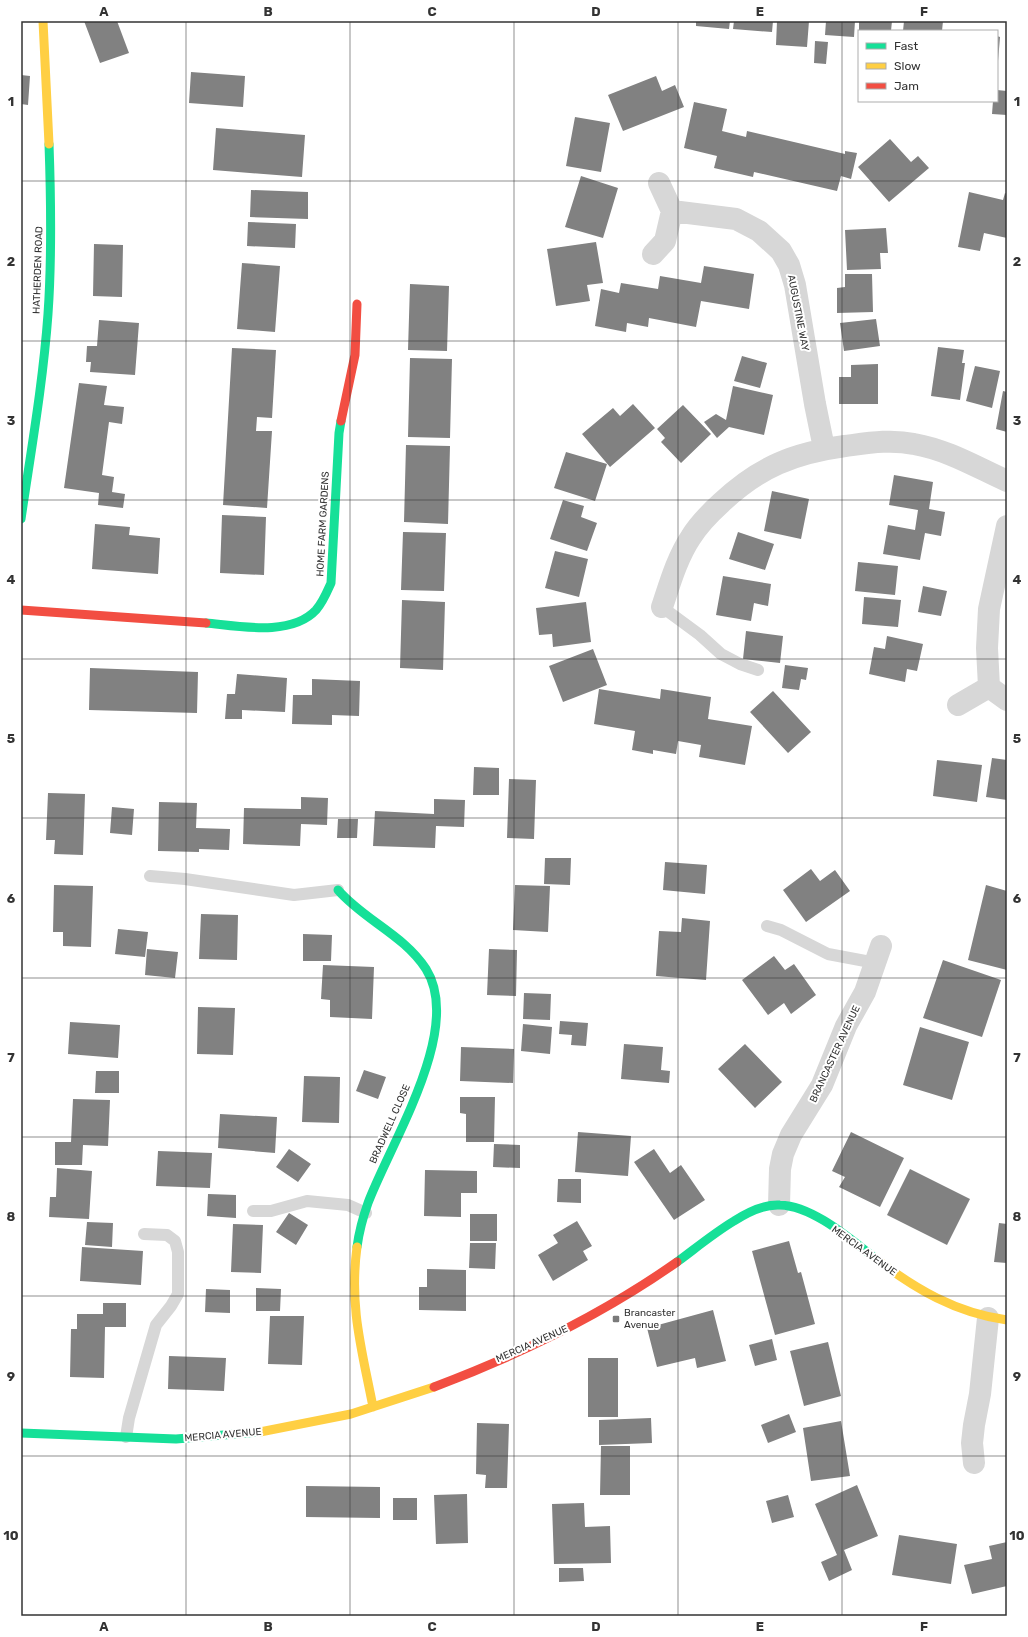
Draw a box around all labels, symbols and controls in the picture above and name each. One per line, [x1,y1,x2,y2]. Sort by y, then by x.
text: A [99,4,109,19]
text: B [263,4,273,19]
text: C [427,4,437,19]
text: D [591,4,601,19]
text: E [756,4,764,19]
text: F [920,4,928,19]
legend [858,30,998,102]
text: Fast [894,39,918,53]
text: Slow [894,59,921,73]
text: Jam [894,79,919,93]
text: 1 [8,94,14,109]
text: 1 [1014,94,1020,109]
street label: HATHERDEN ROAD [30,226,46,314]
text: 2 [7,254,15,269]
text: 2 [1013,254,1021,269]
street label: AUGUSTINE WAY [785,274,811,353]
text: 3 [7,413,16,428]
text: 3 [1013,413,1022,428]
street label: HOME FARM GARDENS [314,471,332,577]
text: 4 [7,572,16,587]
text: 4 [1013,572,1022,587]
text: 5 [7,731,15,746]
text: 5 [1013,731,1021,746]
text: 6 [7,891,16,906]
text: 6 [1013,891,1022,906]
street label: BRANCASTER AVENUE [807,1004,863,1104]
text: 7 [7,1050,15,1065]
text: 7 [1013,1050,1021,1065]
street label: BRADWELL CLOSE [367,1082,413,1166]
text: 8 [7,1209,16,1224]
text: 8 [1013,1209,1022,1224]
street label: MERCIA AVENUE [829,1223,899,1279]
place label: Brancaster Avenue [624,1307,676,1331]
marker: Brancaster Avenue [611,1314,621,1324]
street label: MERCIA AVENUE [494,1323,570,1365]
text: 9 [7,1369,15,1384]
text: 9 [1013,1369,1021,1384]
street label: MERCIA AVENUE [184,1426,262,1444]
text: 10 [3,1528,19,1543]
text: 10 [1009,1528,1025,1543]
text: A [99,1619,109,1634]
text: B [263,1619,273,1634]
text: C [427,1619,437,1634]
text: D [591,1619,601,1634]
text: E [756,1619,764,1634]
text: F [920,1619,928,1634]

